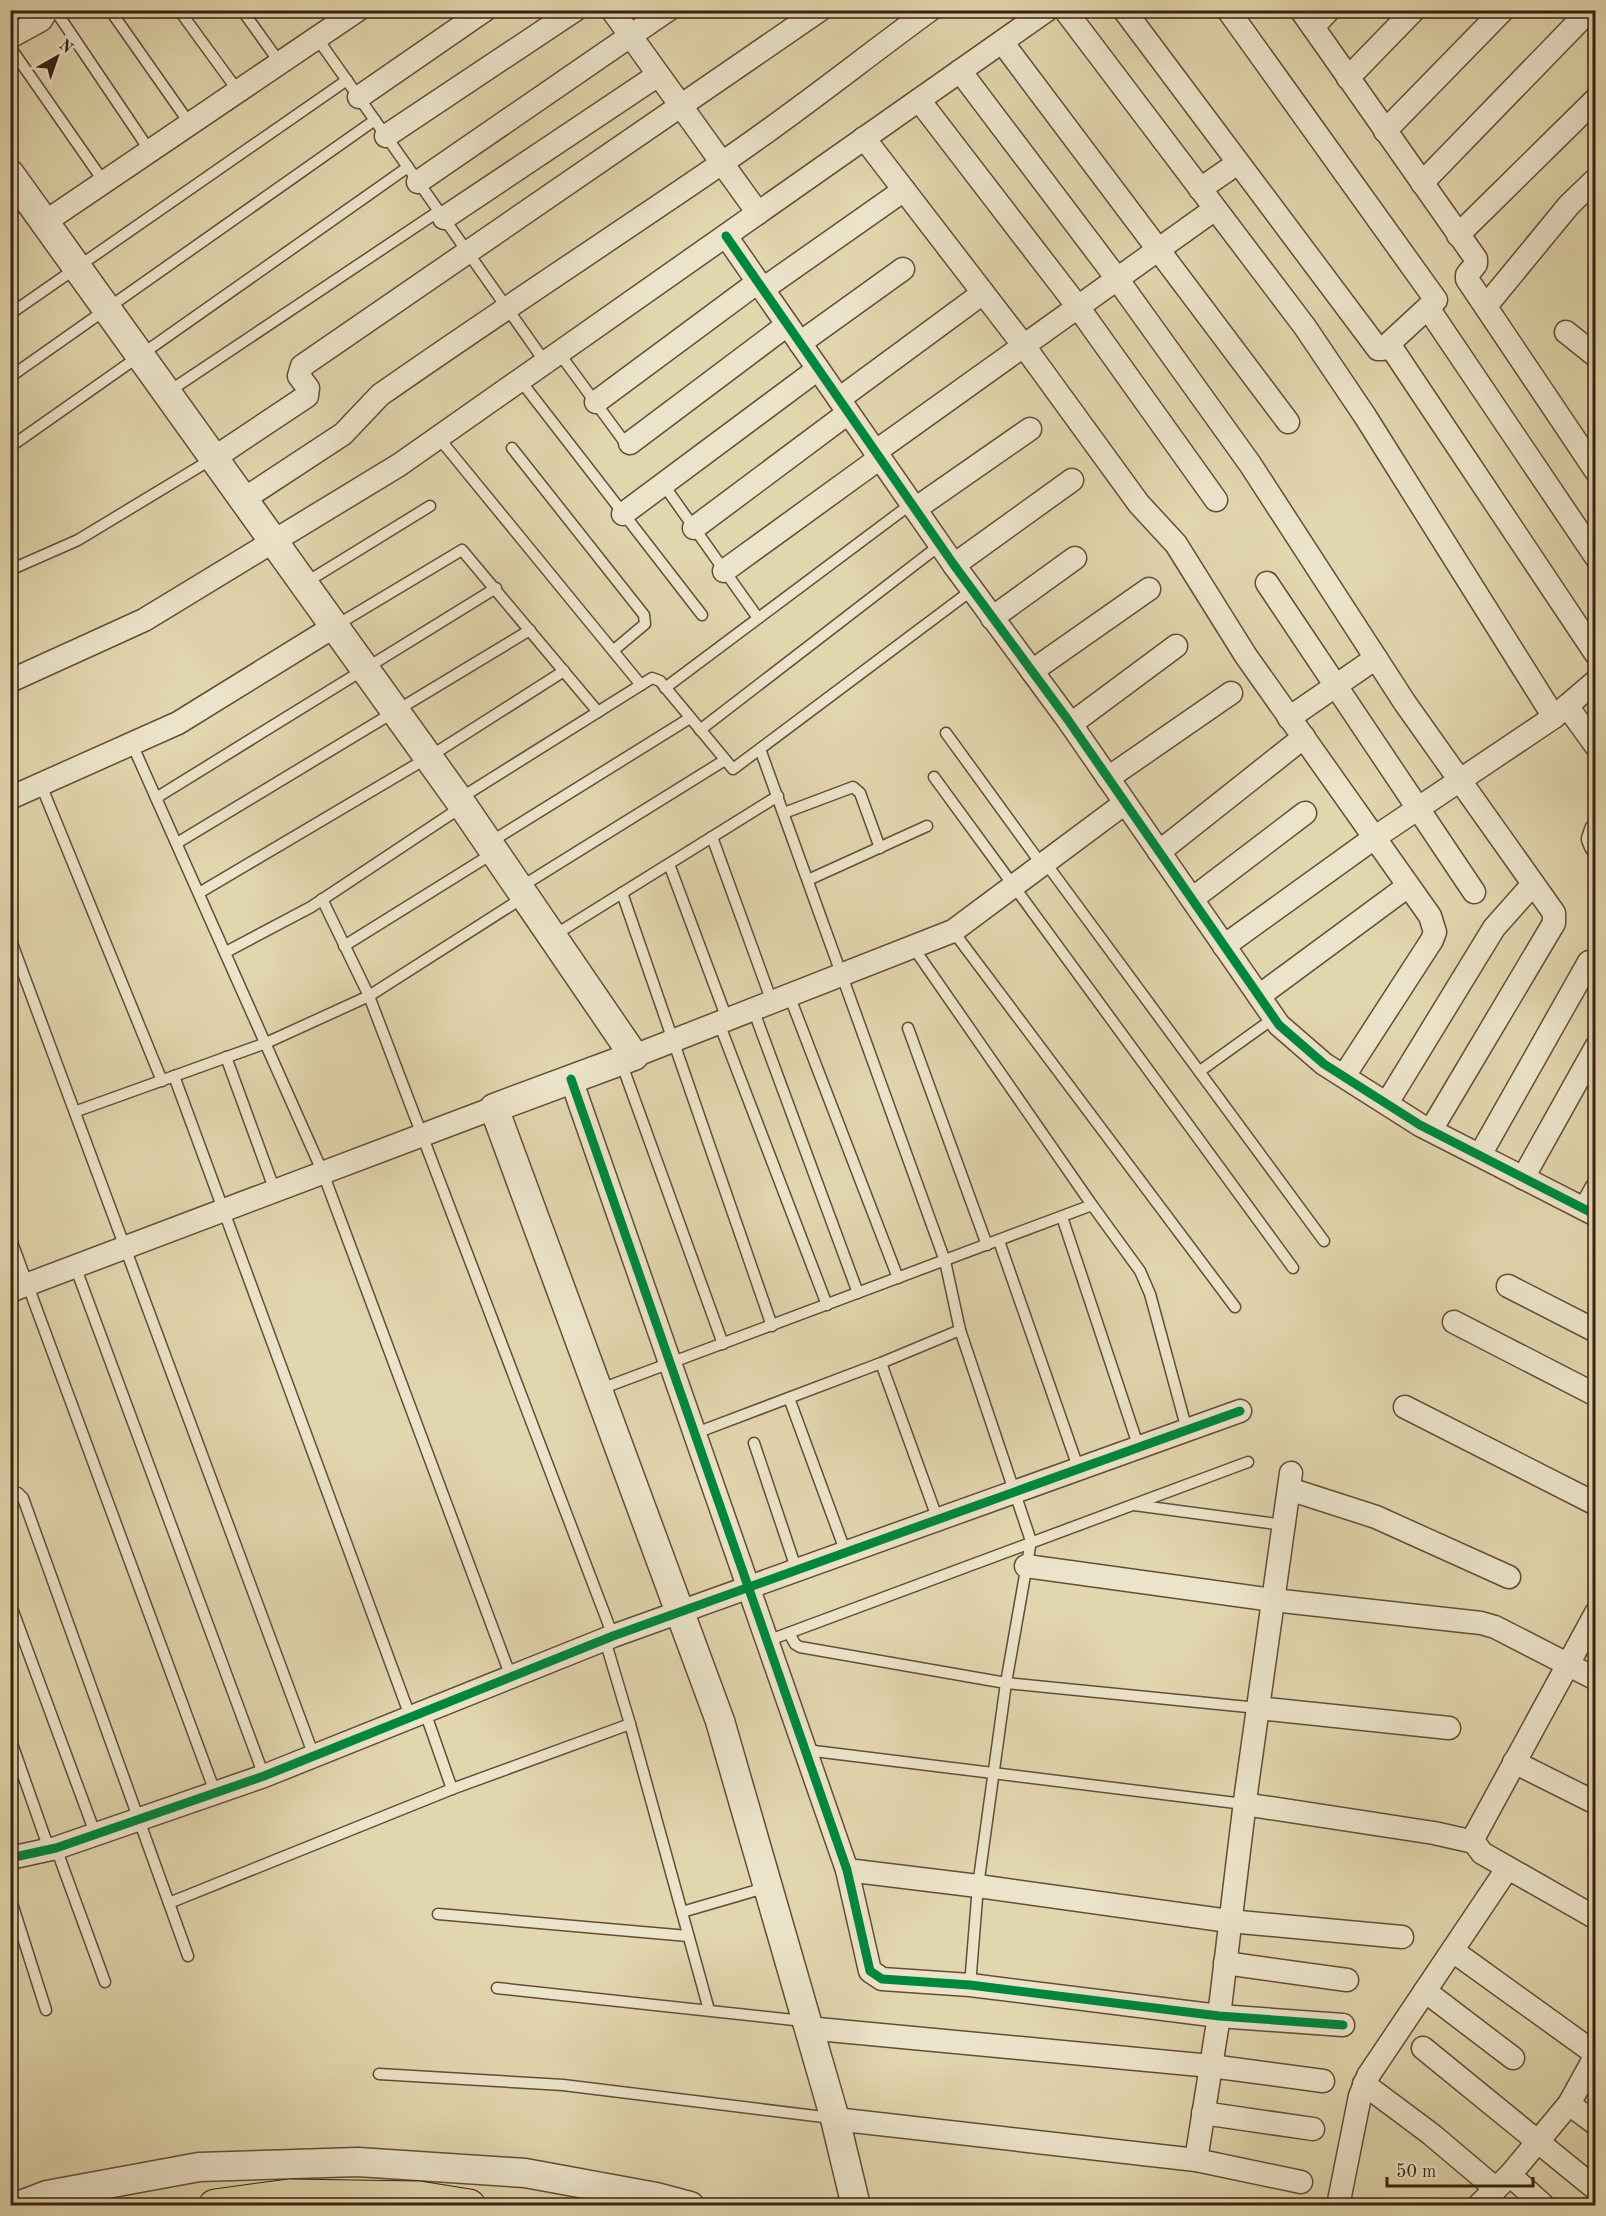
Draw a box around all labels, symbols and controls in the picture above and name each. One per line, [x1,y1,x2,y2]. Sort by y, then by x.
north arrow [27,27,87,87]
text: N [56,37,76,58]
scale bar [1387,2150,1532,2188]
text: 50 m [1396,2163,1436,2181]

